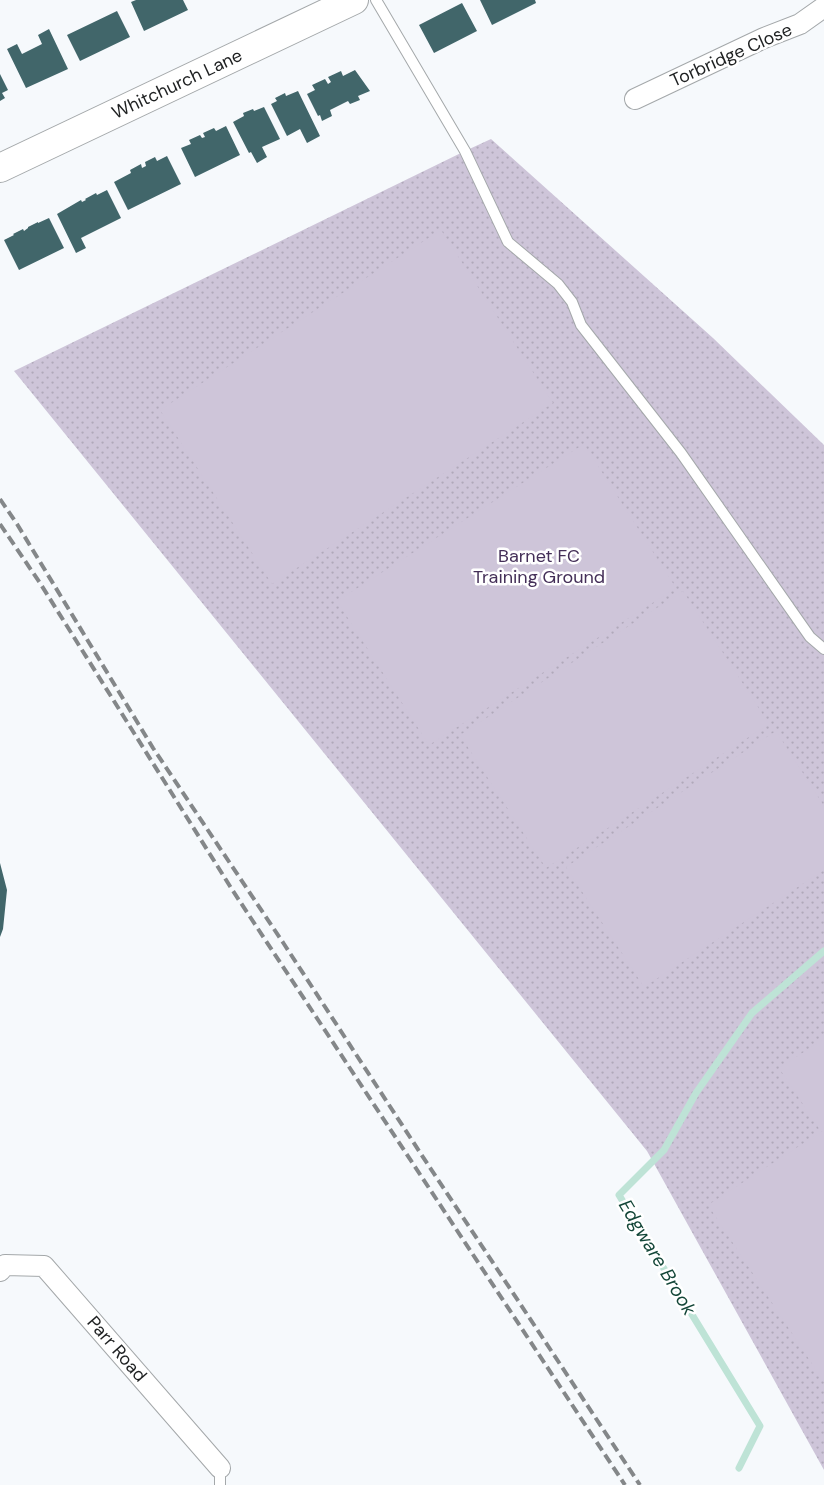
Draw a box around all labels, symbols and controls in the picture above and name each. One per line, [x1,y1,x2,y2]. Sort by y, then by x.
street label: Torbridge Close [666,17,796,93]
street label: Whitchurch Lane [108,43,246,125]
park label: Barnet FC Training Ground [473,544,605,589]
water label: Edgware Brook [613,1195,702,1320]
street label: Parr Road [82,1311,152,1387]

